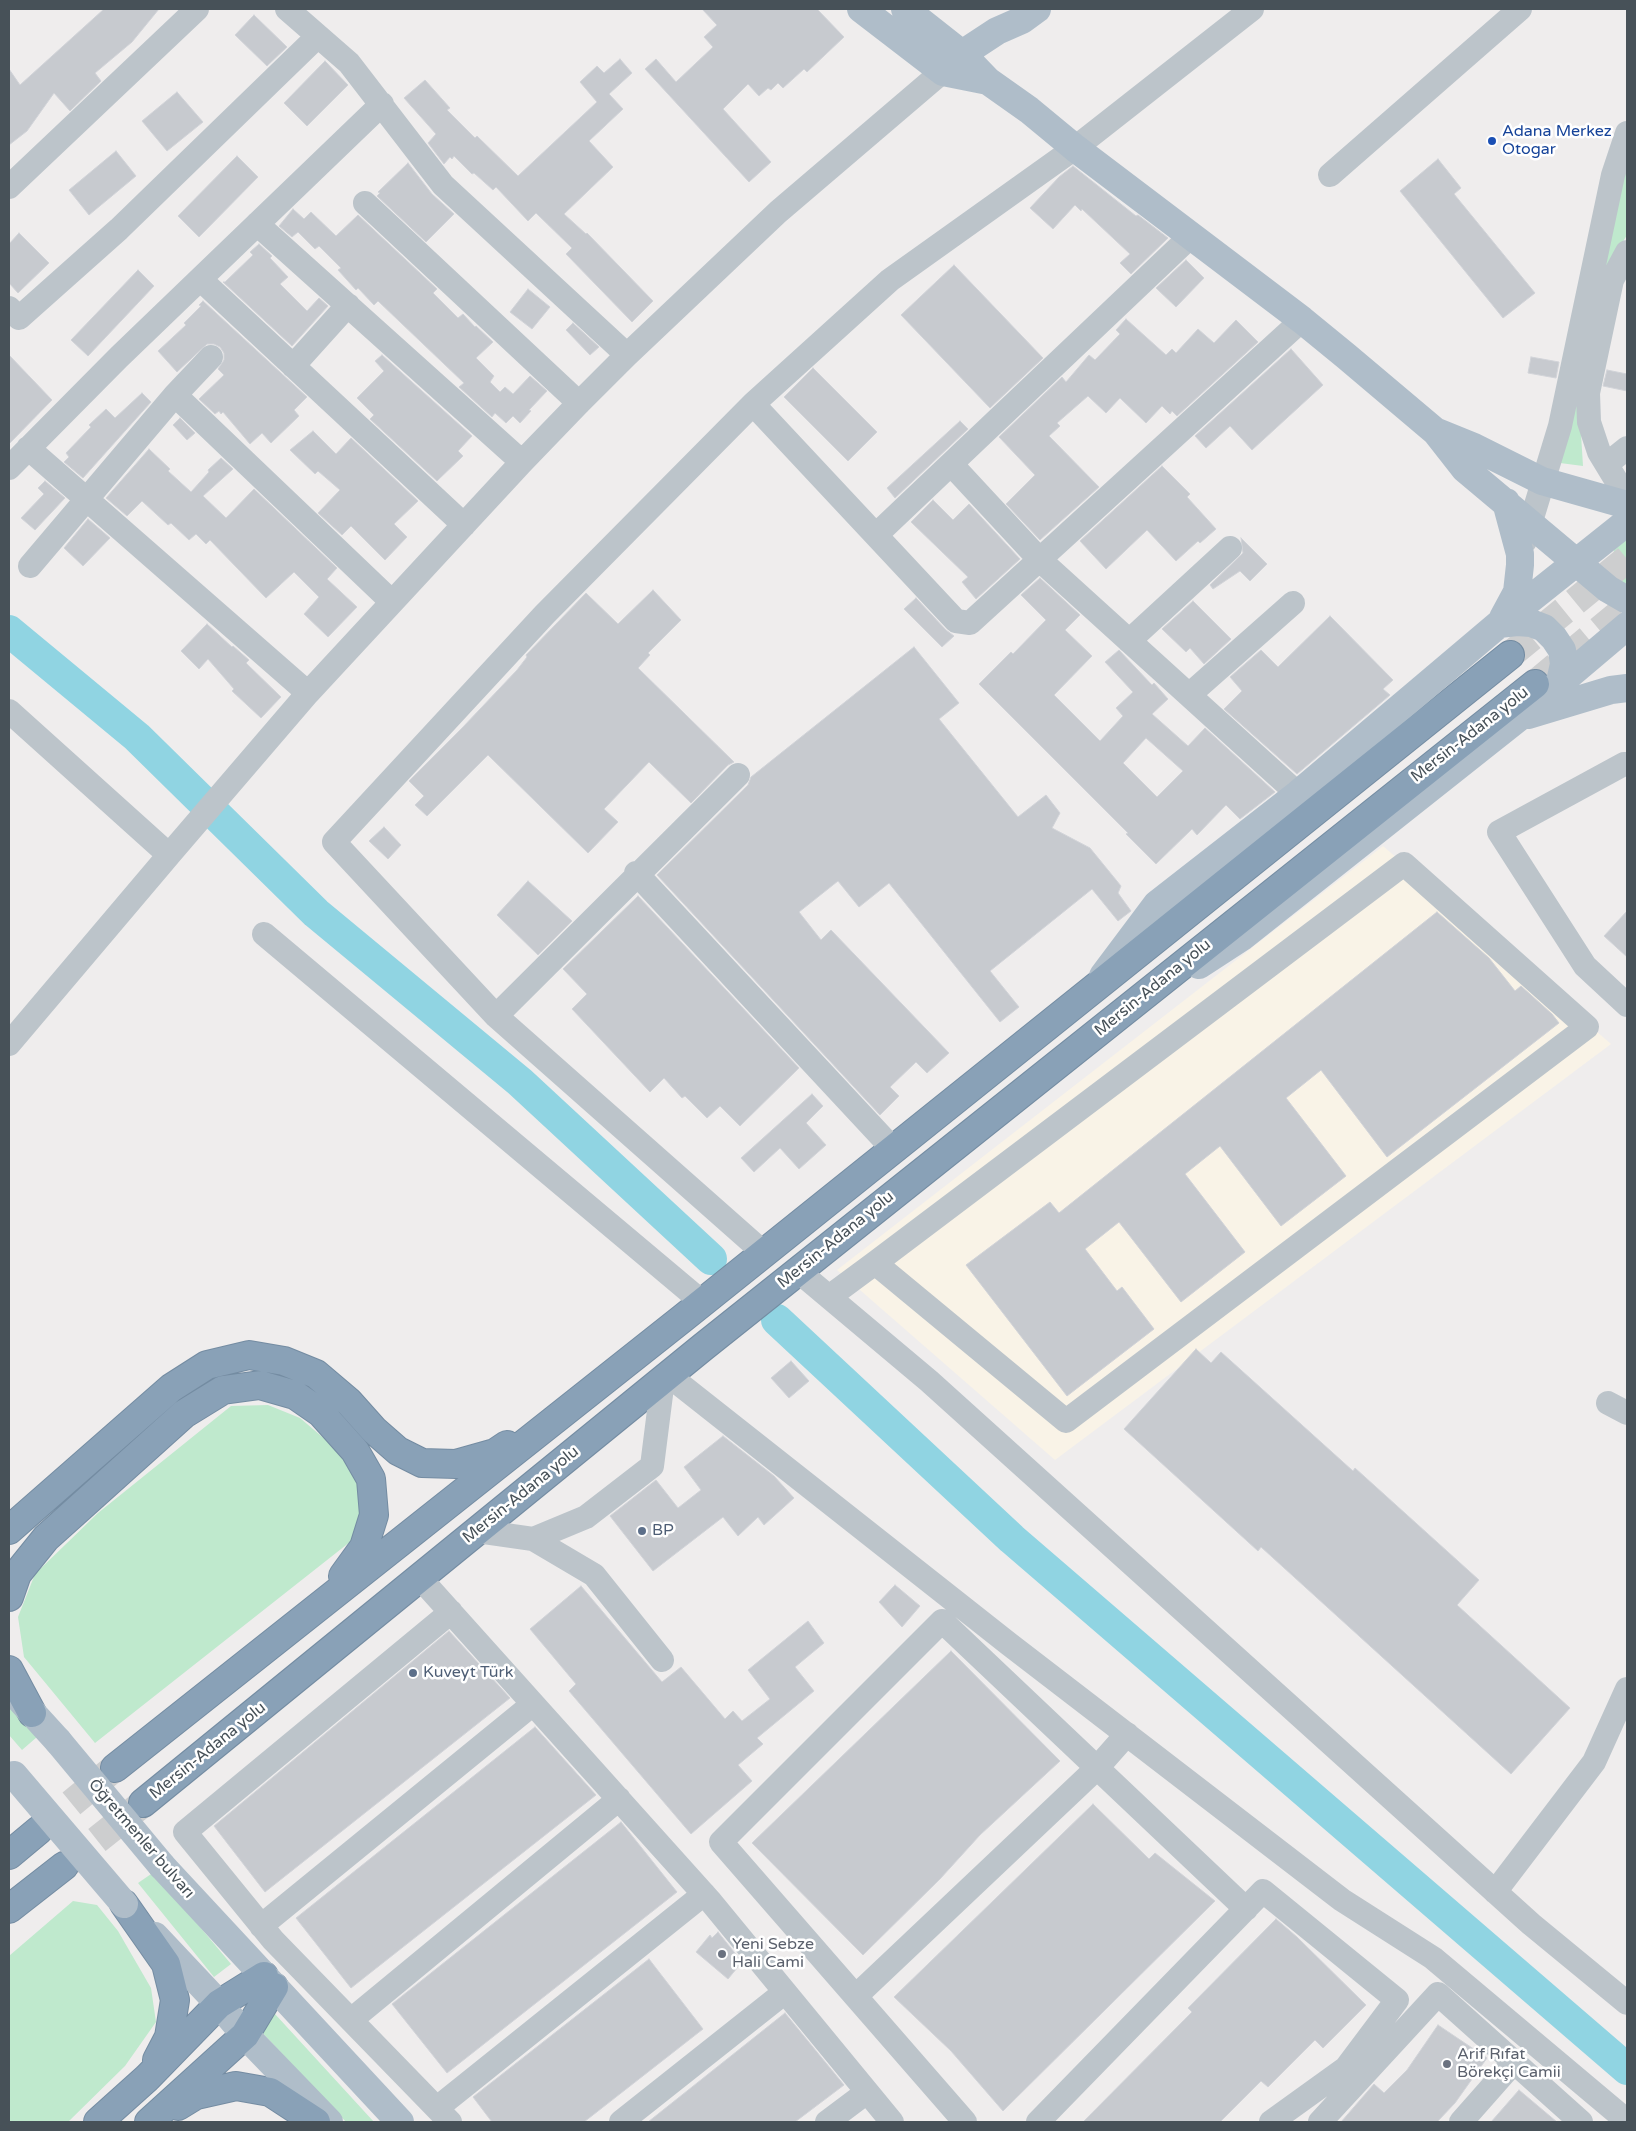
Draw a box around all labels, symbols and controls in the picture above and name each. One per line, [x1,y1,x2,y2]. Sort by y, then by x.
place label: Adana Merkez Otogar [1502,122,1612,160]
marker: Adana Merkez Otogar [1486,135,1498,147]
street label: Mersin-Adana yolu [1407,683,1533,787]
street label: Mersin-Adana yolu [1091,935,1215,1041]
street label: Mersin-Adana yolu [774,1187,898,1293]
street label: Mersin-Adana yolu [459,1442,583,1548]
place label: BP [652,1521,674,1541]
marker: BP [636,1525,648,1537]
place label: Kuveyt Türk [423,1663,513,1683]
marker: Kuveyt Türk [407,1667,419,1679]
street label: Mersin-Adana yolu [146,1698,270,1804]
street label: Öğretmenler bulvarı [84,1775,198,1903]
place label: Yeni Sebze Hali Cami [732,1935,814,1973]
marker: Yeni Sebze Hali Cami [716,1948,728,1960]
place label: Arif Rıfat Börekçi Camii [1457,2045,1561,2083]
marker: Arif Rıfat Börekçi Camii [1441,2058,1453,2070]

